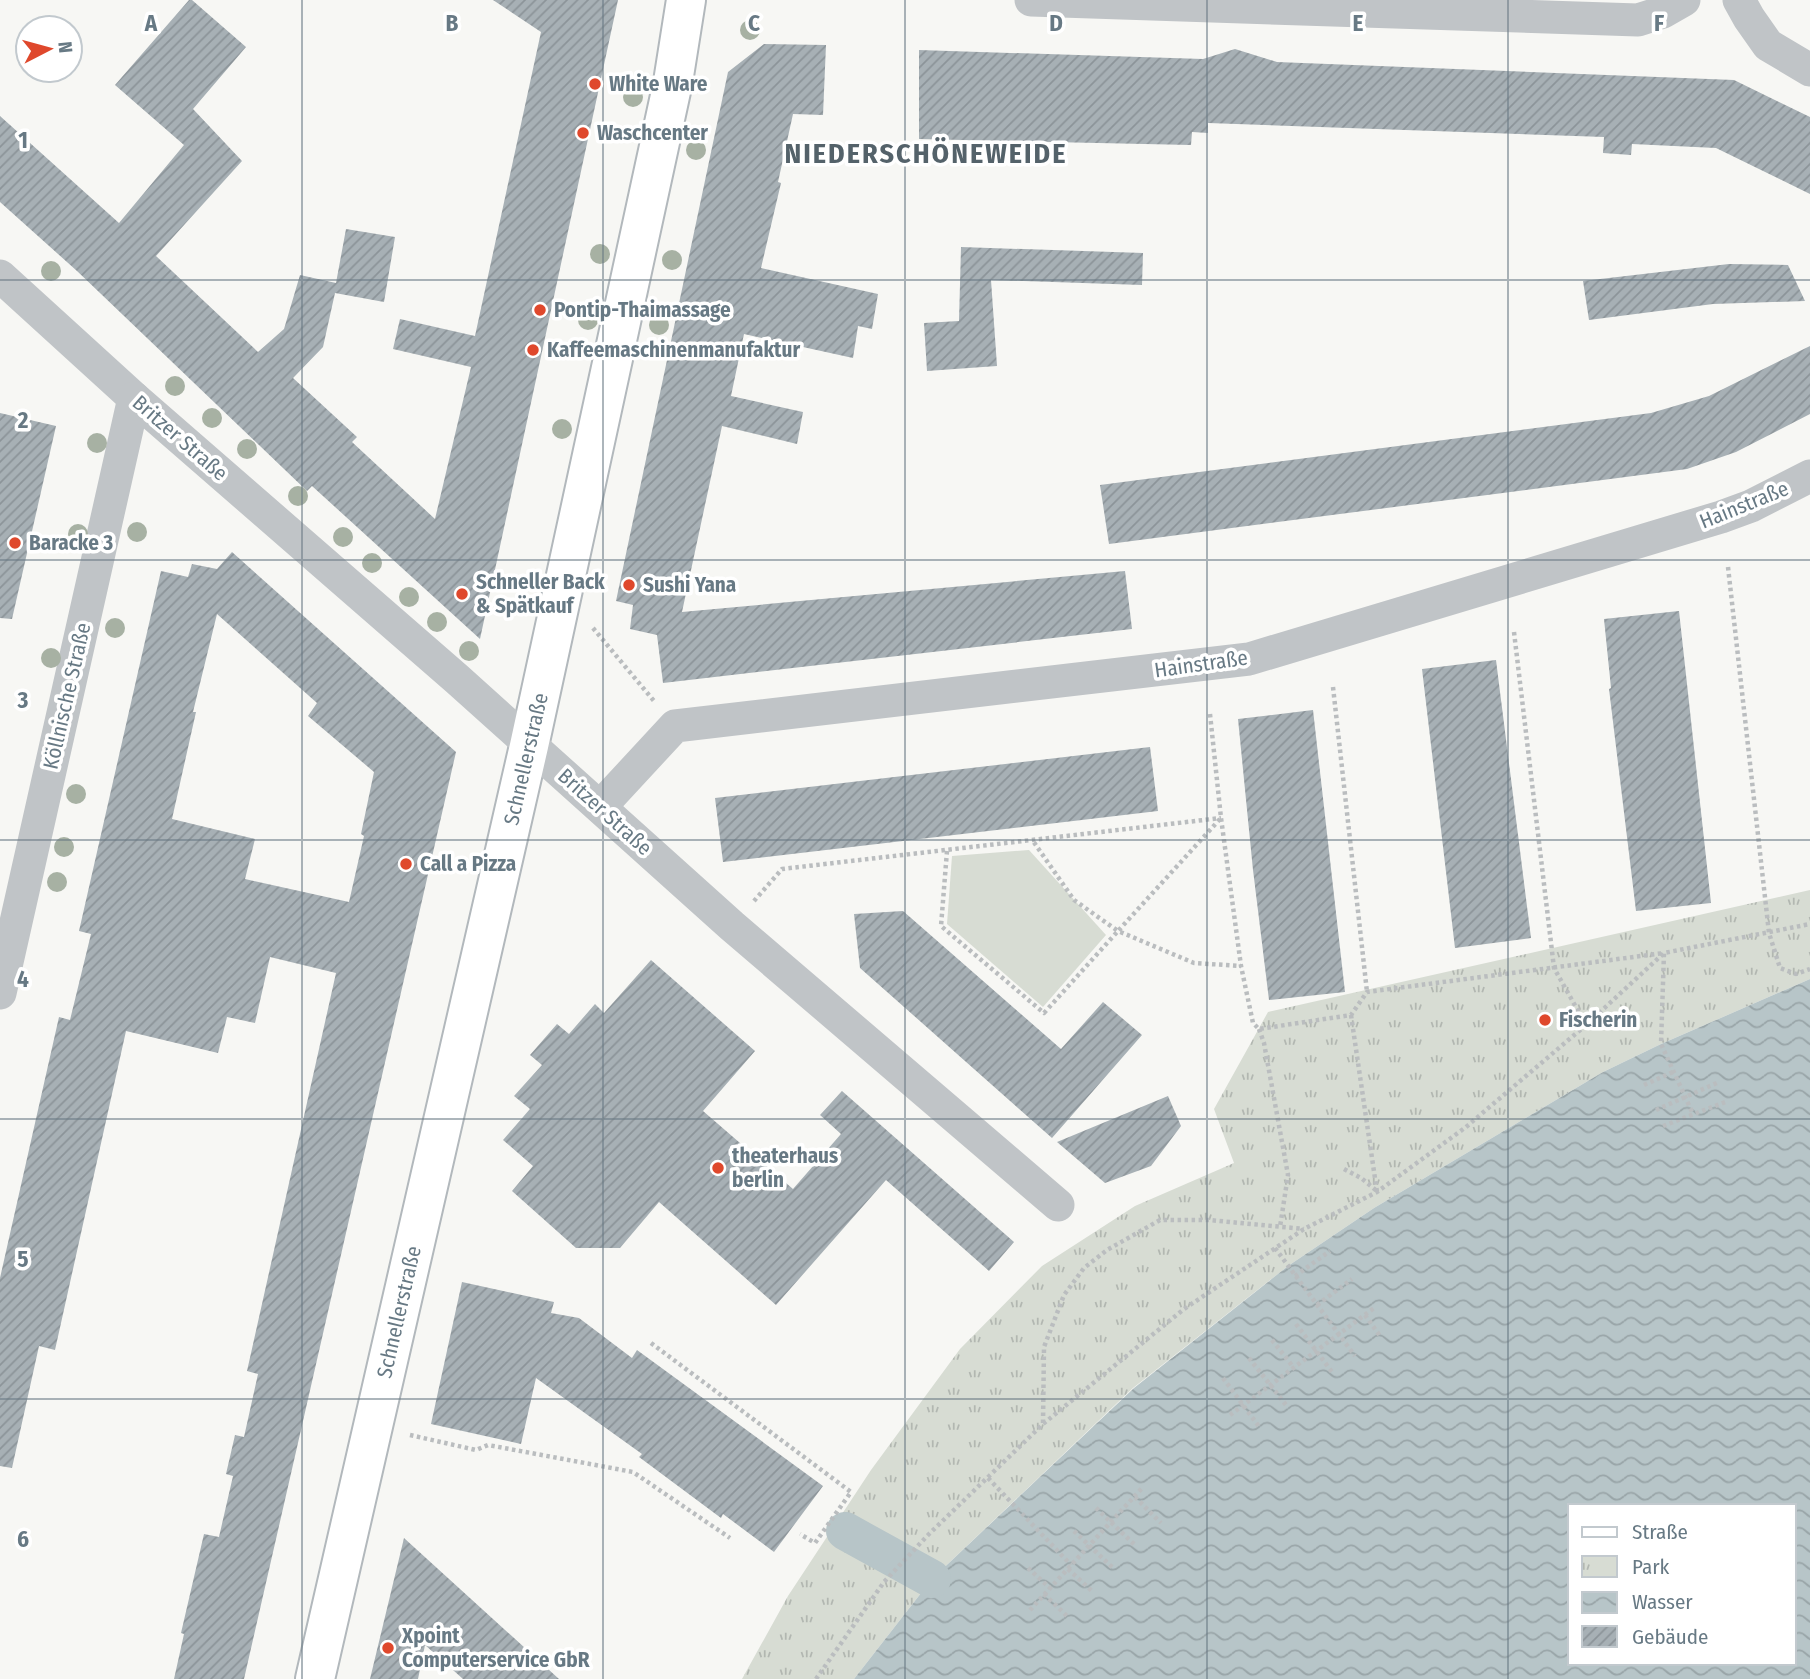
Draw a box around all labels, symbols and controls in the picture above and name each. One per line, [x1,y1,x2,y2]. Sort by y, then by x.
text: A [144,9,158,37]
text: B [446,9,459,37]
text: C [748,9,760,37]
text: D [1049,9,1063,37]
text: E [1353,9,1364,37]
text: F [1654,9,1664,37]
north arrow [14,14,84,84]
text: N [53,40,77,54]
place label: White Ware [609,71,708,97]
marker: White Ware [587,76,603,92]
place label: Waschcenter [597,120,708,146]
marker: Waschcenter [575,125,591,141]
text: 1 [18,126,28,154]
district label: NIEDERSCHÖNEWEIDE [784,137,1068,170]
place label: Pontip-Thaimassage [554,297,731,323]
marker: Pontip-Thaimassage [532,302,548,318]
place label: Kaffeemaschinenmanufaktur [547,337,800,363]
marker: Kaffeemaschinenmanufaktur [525,342,541,358]
street label: Britzer Straße [127,390,233,486]
text: 2 [17,406,29,434]
street label: Hainstraße [1696,475,1792,535]
place label: Baracke 3 [29,530,113,556]
marker: Baracke 3 [7,535,23,551]
place label: Schneller Back & Spätkauf [476,569,605,619]
place label: Sushi Yana [643,572,736,598]
marker: Sushi Yana [621,577,637,593]
marker: Schneller Back & Spätkauf [454,586,470,602]
street label: Köllnische Straße [38,620,96,772]
street label: Hainstraße [1153,645,1249,683]
text: 3 [17,686,29,714]
street label: Schnellerstraße [498,690,554,828]
street label: Britzer Straße [553,763,657,861]
place label: Call a Pizza [420,851,516,877]
marker: Call a Pizza [398,856,414,872]
text: 4 [17,965,29,993]
place label: Fischerin [1559,1007,1637,1033]
marker: Fischerin [1537,1012,1553,1028]
place label: theaterhaus berlin [732,1143,838,1193]
marker: theaterhaus berlin [710,1160,726,1176]
street label: Schnellerstraße [371,1243,427,1381]
text: 5 [17,1245,29,1273]
legend [1568,1504,1796,1665]
text: Straße [1632,1519,1688,1545]
text: 6 [17,1525,29,1553]
text: Park [1632,1554,1670,1580]
text: Wasser [1632,1589,1693,1615]
place label: Xpoint Computerservice GbR [401,1623,590,1673]
text: Gebäude [1632,1624,1708,1650]
marker: Xpoint Computerservice GbR [380,1640,396,1656]

